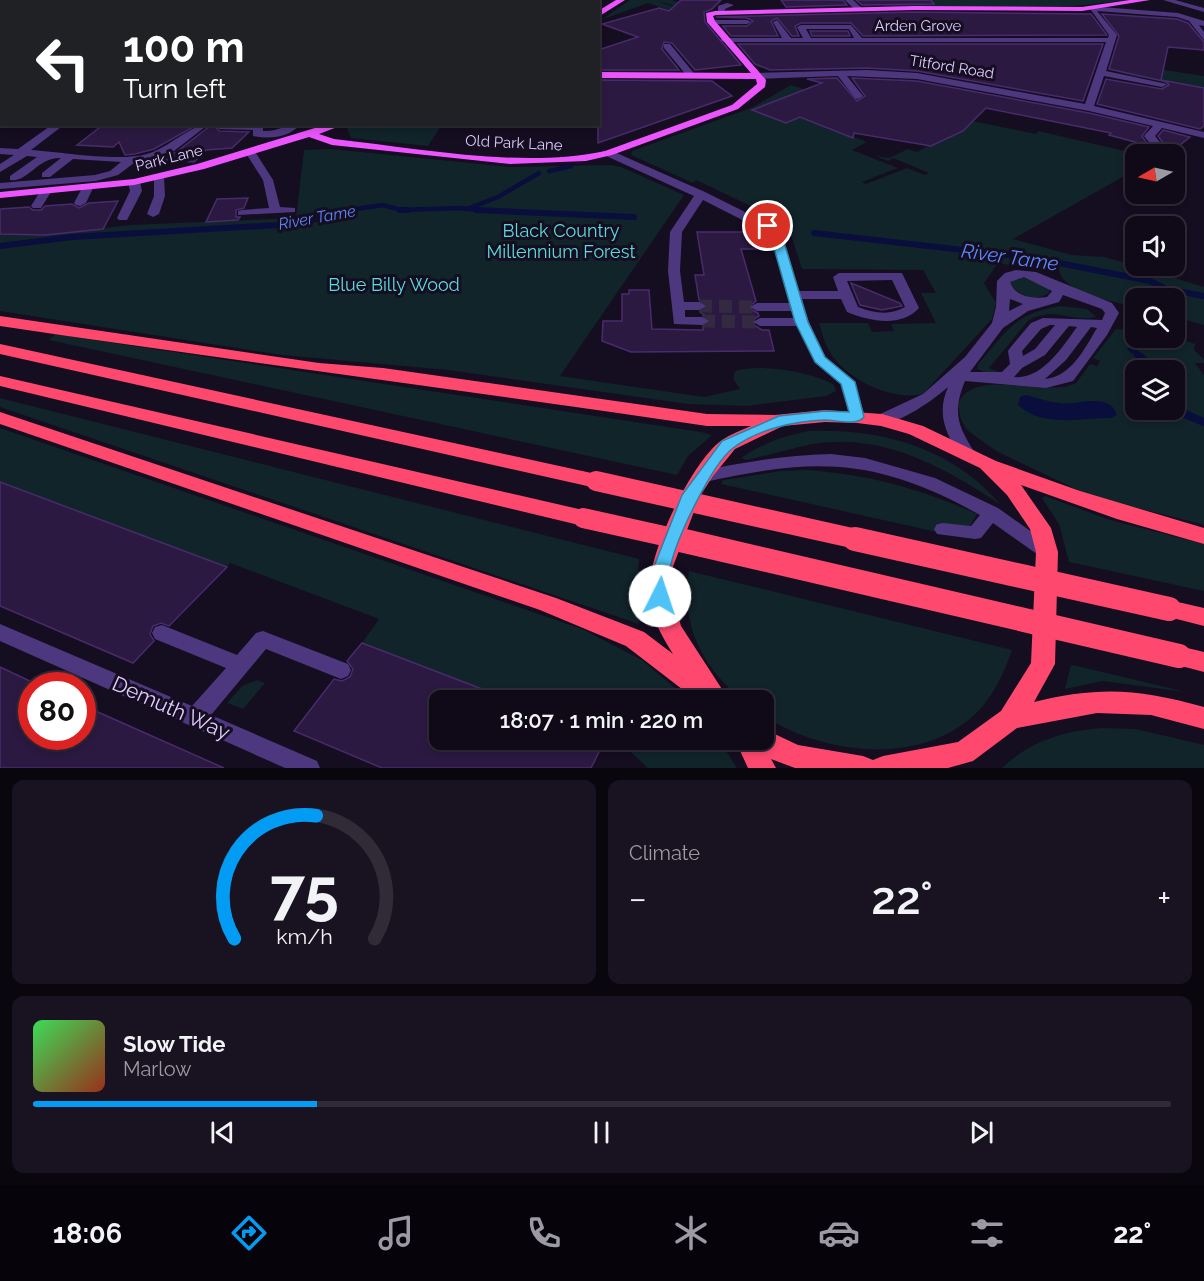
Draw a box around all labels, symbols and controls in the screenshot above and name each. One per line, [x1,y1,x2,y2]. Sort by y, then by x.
street label: Arden Grove [875,17,962,35]
text: 100 m [123,23,245,72]
icon: left [24,24,102,102]
street label: Titford Road [908,51,996,83]
text: Turn left [123,73,226,104]
street label: Old Park Lane [465,131,563,155]
street label: Park Lane [133,141,205,175]
north arrow [1125,144,1185,204]
map controls [1125,144,1185,420]
pin [742,200,793,251]
water label: River Tame [277,201,358,234]
icon: arrive [751,209,784,242]
button: sound [1125,216,1185,276]
park label: Black Country Millennium Forest [487,220,635,262]
water label: River Tame [960,238,1060,276]
park label: Blue Billy Wood [328,274,460,295]
button: search [1125,288,1185,348]
button: layers [1125,360,1185,420]
position arrow [628,564,692,628]
street label: Demuth Way [108,670,234,745]
speed limit sign: 80 [18,672,96,750]
text: 18:07 · 1 min · 220 m [500,707,703,733]
text: Climate [629,841,700,865]
text: 75 [270,854,338,928]
text: 22° [871,872,933,925]
text: − [629,879,647,918]
text: + [1157,879,1171,918]
text: km/h [276,924,332,949]
text: Slow Tide [123,1031,225,1057]
text: Marlow [123,1057,192,1081]
icon: previous [206,1116,239,1149]
icon: pause [585,1116,618,1149]
icon: next [965,1116,998,1149]
icon: directions [228,1212,270,1254]
icon: music [375,1212,417,1254]
icon: phone [523,1212,565,1254]
icon: climate [670,1212,712,1254]
icon: car [818,1212,860,1254]
icon: filters [966,1212,1008,1254]
text: 18:06 [53,1218,122,1249]
text: 22° [1113,1218,1151,1249]

